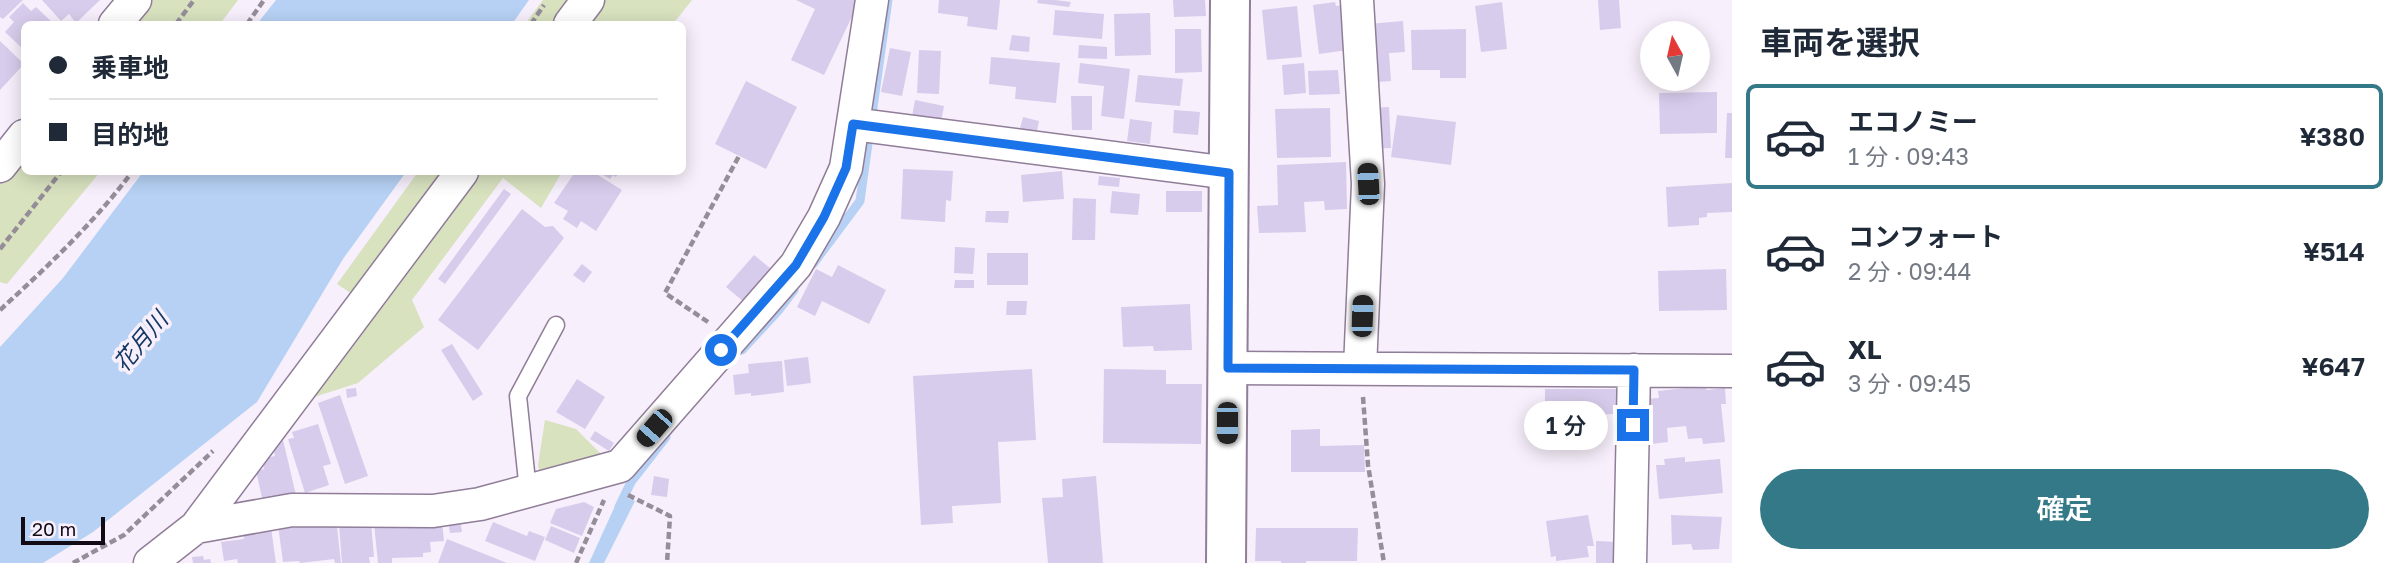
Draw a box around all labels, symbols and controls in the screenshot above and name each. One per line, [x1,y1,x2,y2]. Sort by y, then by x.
north arrow [1640,21,1710,91]
map controls [1640,21,1710,91]
text: 車両を選択 [1760,23,1920,61]
text: 乗車地 [91,52,169,83]
icon: car [1764,105,1827,168]
text: エコノミー [1848,106,1978,137]
text: 目的地 [91,119,169,150]
text: ¥380 [2299,121,2365,152]
text: 1 分 · 09:43 [1848,142,1969,170]
car [1357,162,1380,206]
icon: car [1764,220,1827,283]
text: コンフォート [1848,221,2003,252]
text: ¥514 [2303,236,2365,267]
text: 2 分 · 09:44 [1848,257,1972,285]
car [1351,295,1374,337]
water label: 花月川 [107,303,175,376]
route start [705,334,737,366]
text: XL [1848,334,1882,365]
icon: car [1764,335,1827,398]
text: ¥647 [2302,351,2365,382]
text: 3 分 · 09:45 [1848,369,1971,397]
callout: 1 分 [1524,400,1608,450]
car [1217,402,1238,444]
car [633,405,676,451]
route end [1617,409,1649,441]
text: 1 分 [1546,411,1586,439]
button: 確定 [1760,469,2369,549]
scale bar [21,514,105,546]
text: 20 m [32,517,76,540]

